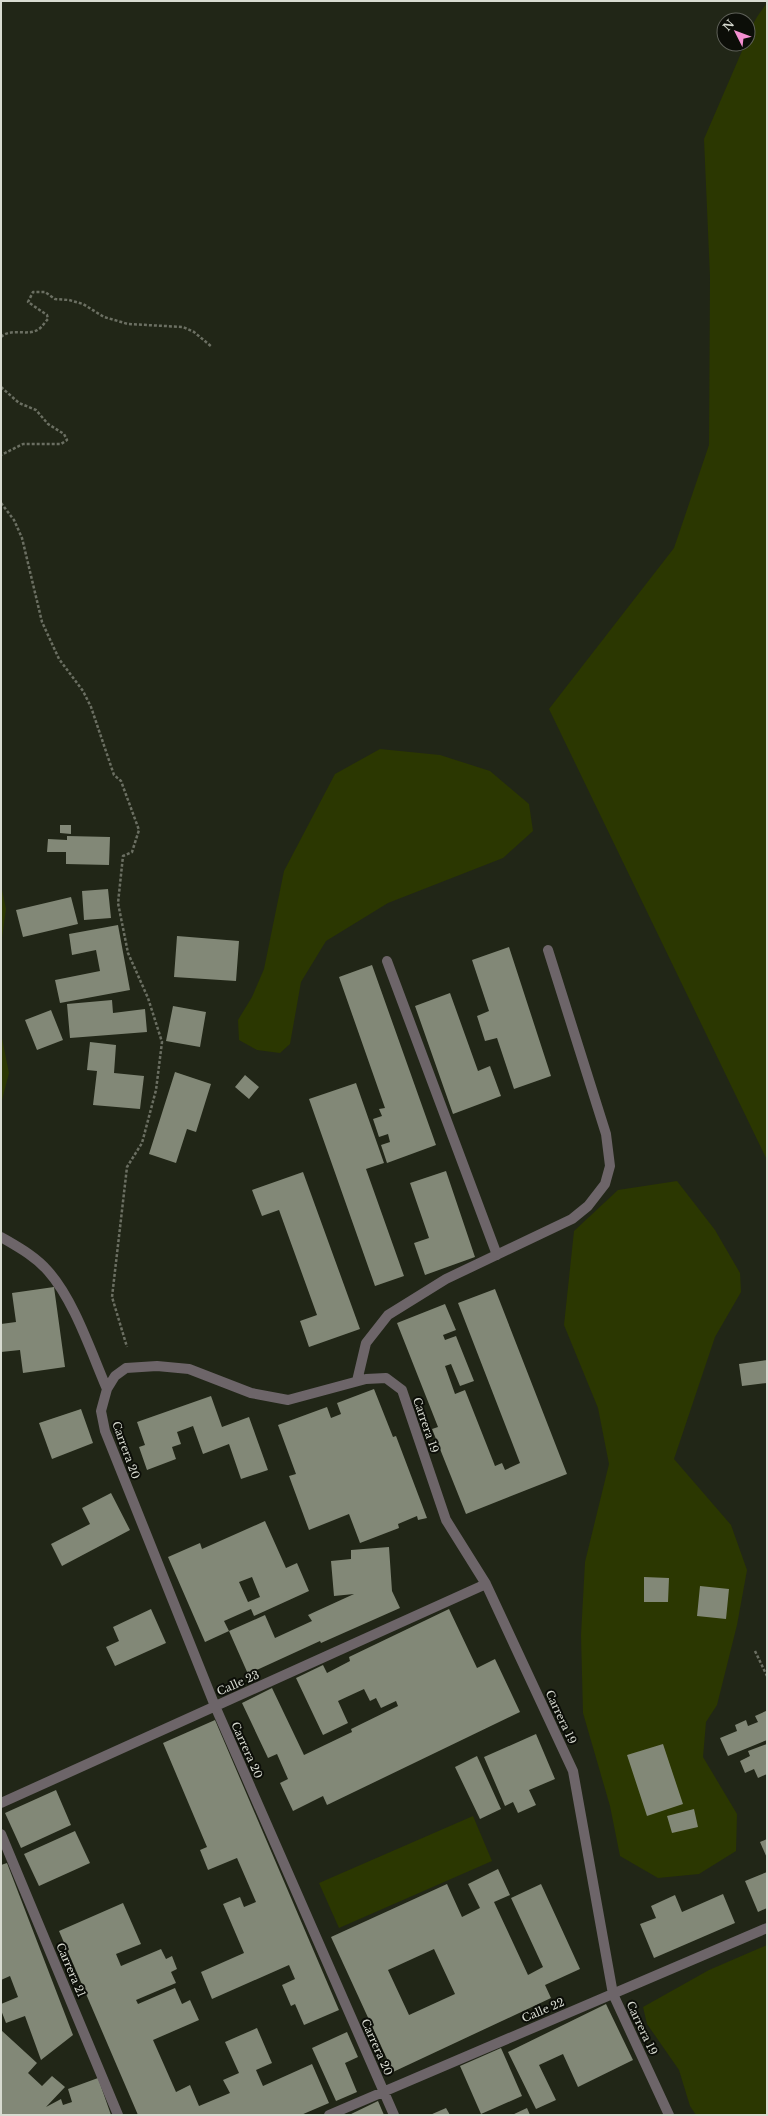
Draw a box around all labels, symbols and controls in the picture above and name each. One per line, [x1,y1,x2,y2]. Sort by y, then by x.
north arrow [716,12,756,52]
text: N [720,16,738,34]
street label: Carrera 19 [410,1395,442,1455]
street label: Carrera 20 [109,1419,143,1481]
street label: Calle 23 [215,1667,262,1699]
street label: Carrera 19 [542,1688,580,1746]
street label: Carrera 20 [228,1719,266,1781]
street label: Carrera 21 [53,1941,89,1999]
street label: Calle 22 [520,1995,567,2025]
street label: Carrera 19 [623,1999,661,2057]
street label: Carrera 20 [358,2016,396,2078]

